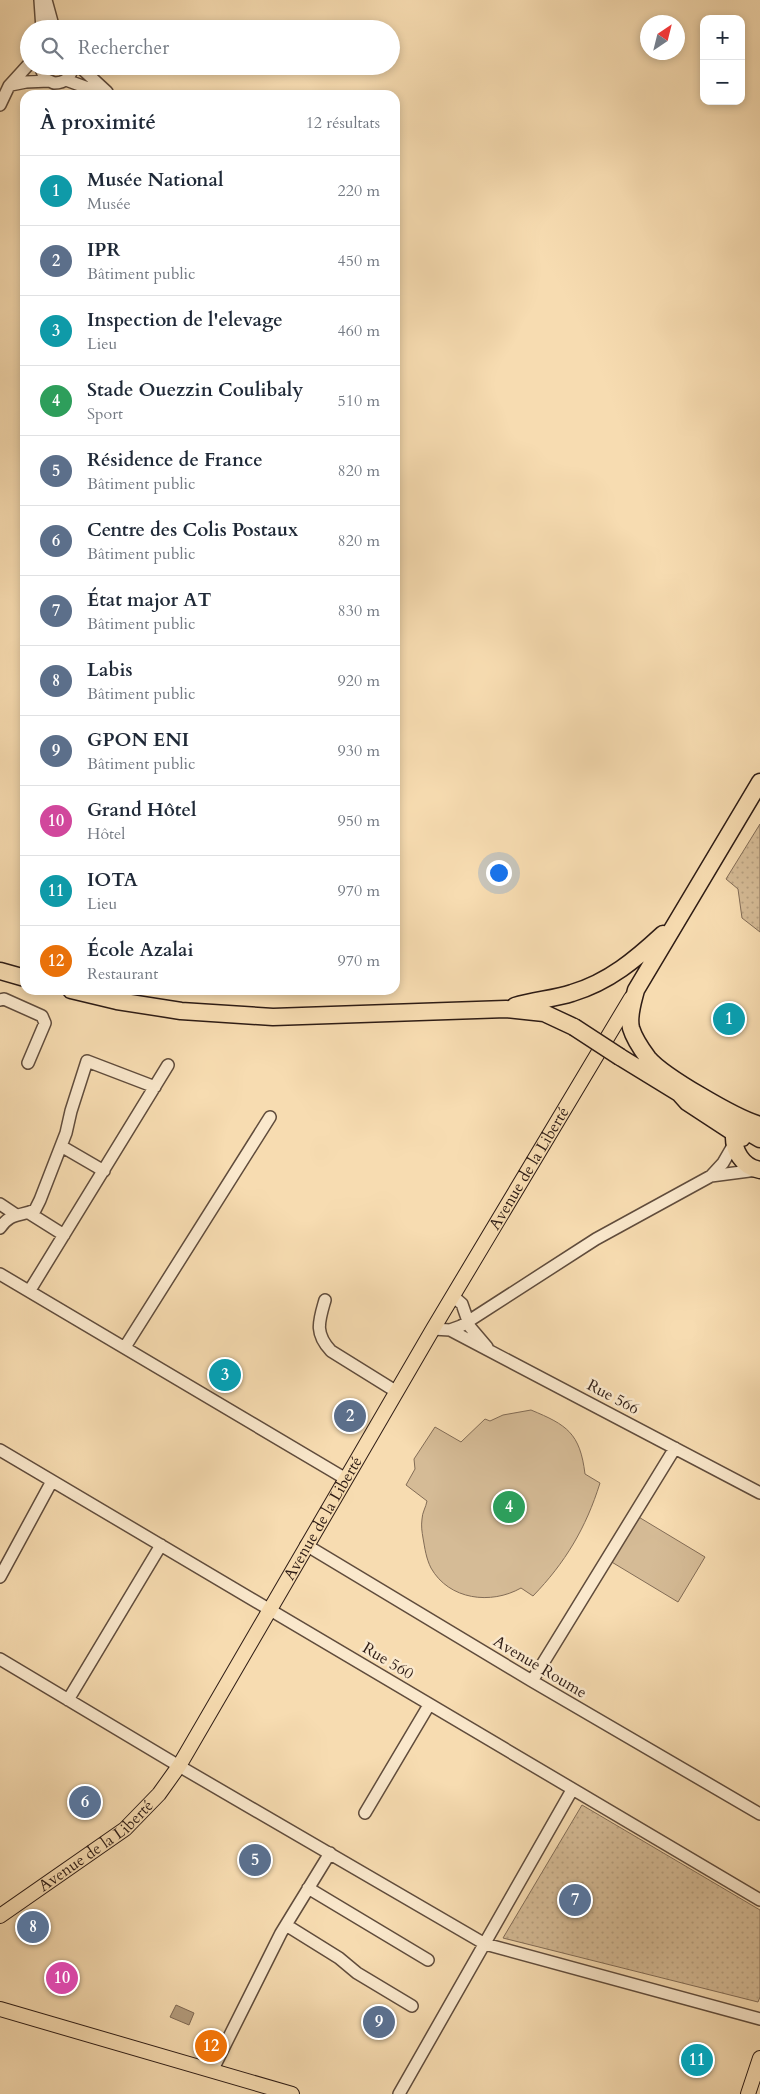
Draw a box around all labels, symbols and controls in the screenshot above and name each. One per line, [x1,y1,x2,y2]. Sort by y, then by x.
north arrow [640,15,685,60]
map controls [700,15,745,105]
button: + [700,15,745,60]
search box [20,20,400,75]
icon: search [38,34,66,62]
text: Rechercher [78,35,169,61]
button: − [700,60,745,105]
text: À proximité [40,108,156,137]
text: 12 résultats [306,112,380,134]
text: Musée National [87,167,224,193]
text: 1 [52,180,60,202]
text: 220 m [338,180,380,202]
text: Musée [87,193,131,215]
text: IPR [87,237,120,263]
text: 2 [52,250,60,272]
text: 450 m [338,250,380,272]
text: Bâtiment public [87,263,195,285]
text: Inspection de l'elevage [87,307,283,333]
text: 3 [52,320,60,342]
text: 460 m [338,320,380,342]
text: Lieu [87,333,117,355]
text: Stade Ouezzin Coulibaly [87,377,303,403]
text: 4 [52,390,60,412]
text: 510 m [338,390,380,412]
text: Sport [87,403,123,425]
text: Résidence de France [87,447,263,473]
text: 5 [52,460,60,482]
text: 820 m [338,460,380,482]
text: Bâtiment public [87,473,195,495]
text: Centre des Colis Postaux [87,517,298,543]
text: 6 [52,530,60,552]
text: 820 m [338,530,380,552]
text: Bâtiment public [87,543,195,565]
text: État major AT [87,587,211,613]
text: 7 [52,600,60,622]
text: 830 m [338,600,380,622]
text: Bâtiment public [87,613,195,635]
text: Labis [87,657,132,683]
text: 8 [52,670,60,692]
text: 920 m [338,670,380,692]
text: Bâtiment public [87,683,195,705]
text: GPON ENI [87,727,189,753]
text: 9 [52,740,60,762]
text: 930 m [338,740,380,762]
text: Bâtiment public [87,753,195,775]
text: Grand Hôtel [87,797,196,823]
text: 10 [48,810,64,832]
text: 950 m [338,810,380,832]
text: Hôtel [87,823,125,845]
your location [486,860,512,886]
text: IOTA [87,867,138,893]
text: 11 [48,880,64,902]
text: 970 m [338,880,380,902]
text: Lieu [87,893,117,915]
text: École Azalai [87,937,194,963]
text: 12 [48,950,64,972]
text: 970 m [338,950,380,972]
text: Restaurant [87,963,158,985]
pin: 1 [713,1000,745,1038]
street label: Avenue de la Liberté [484,1103,574,1234]
pin: 3 [209,1356,241,1394]
street label: Rue 566 [583,1374,643,1420]
pin: 2 [334,1397,366,1435]
street label: Avenue de la Liberté [278,1452,368,1584]
pin: 4 [493,1488,525,1526]
street label: Avenue Roume [489,1630,591,1704]
street label: Rue 560 [358,1637,418,1685]
pin: 6 [69,1783,101,1821]
street label: Avenue de la Liberté [34,1795,158,1897]
pin: 5 [239,1841,271,1879]
pin: 7 [559,1881,591,1919]
pin: 8 [17,1908,49,1946]
pin: 10 [46,1959,78,1997]
pin: 9 [363,2003,395,2041]
pin: 12 [195,2027,227,2065]
pin: 11 [681,2041,713,2079]

